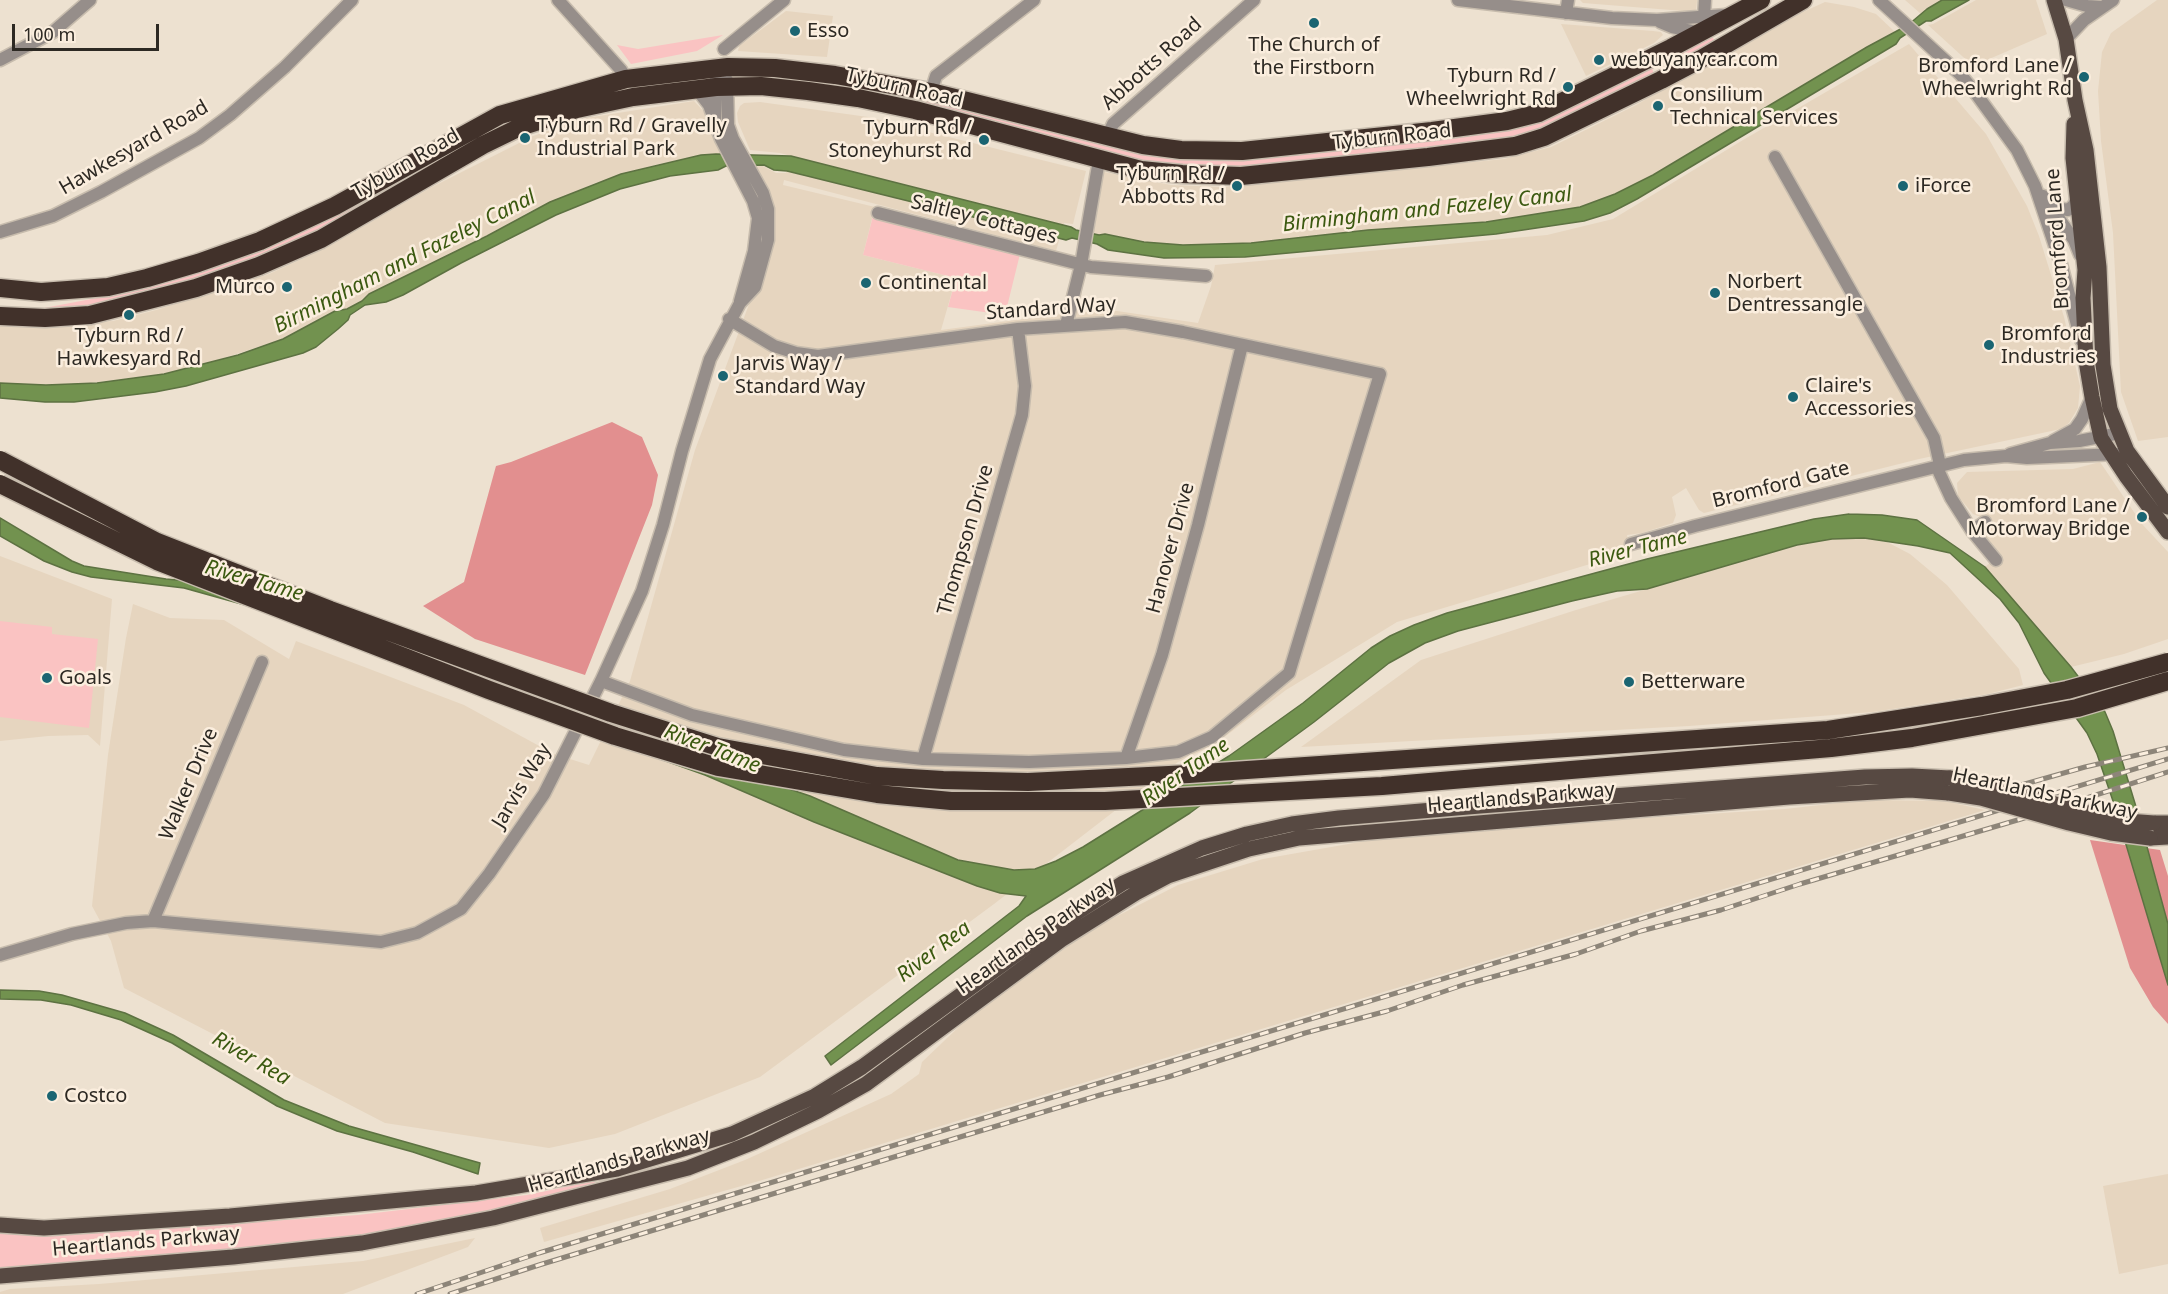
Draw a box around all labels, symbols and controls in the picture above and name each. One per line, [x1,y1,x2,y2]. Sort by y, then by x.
scale bar [15,12,162,50]
street label: Abbotts Road [1097,13,1207,115]
marker: The Church of the Firstborn [1307,16,1321,30]
place label: Esso [807,19,849,43]
text: 100 m [23,22,75,46]
marker: Esso [788,24,802,38]
place label: The Church of the Firstborn [1248,33,1380,80]
place label: webuyanycar.com [1611,48,1778,72]
marker: webuyanycar.com [1592,53,1606,67]
place label: Bromford Lane / Wheelwright Rd [1918,54,2072,101]
street label: Tyburn Road [843,63,965,113]
place label: Tyburn Rd / Wheelwright Rd [1406,64,1556,111]
marker: Bromford Lane / Wheelwright Rd [2077,70,2091,84]
marker: Tyburn Rd / Wheelwright Rd [1561,80,1575,94]
place label: Consilium Technical Services [1670,83,1838,130]
street label: Hawkesyard Road [55,96,213,200]
marker: Consilium Technical Services [1651,99,1665,113]
place label: Tyburn Rd / Gravelly Industrial Park [537,114,727,161]
place label: Tyburn Rd / Stoneyhurst Rd [829,116,972,163]
street label: Tyburn Road [1331,119,1453,155]
street label: Tyburn Road [348,124,464,204]
marker: Tyburn Rd / Gravelly Industrial Park [518,131,532,145]
marker: Tyburn Rd / Stoneyhurst Rd [977,133,991,147]
place label: Tyburn Rd / Abbotts Rd [1116,162,1225,209]
street label: Bromford Lane [2041,168,2075,310]
place label: iForce [1915,174,1971,198]
marker: Tyburn Rd / Abbotts Rd [1230,179,1244,193]
marker: iForce [1896,179,1910,193]
water label: Birmingham and Fazeley Canal [1281,182,1573,238]
water label: Birmingham and Fazeley Canal [270,185,540,339]
street label: Saltley Cottages [909,190,1059,250]
place label: Norbert Dentressangle [1727,270,1863,317]
place label: Continental [878,271,987,295]
place label: Murco [215,275,275,299]
marker: Continental [859,276,873,290]
marker: Murco [280,280,294,294]
marker: Norbert Dentressangle [1708,286,1722,300]
street label: Standard Way [985,292,1117,326]
marker: Tyburn Rd / Hawkesyard Rd [122,308,136,322]
place label: Bromford Industries [2001,322,2096,369]
place label: Tyburn Rd / Hawkesyard Rd [57,324,201,371]
marker: Bromford Industries [1982,338,1996,352]
place label: Jarvis Way / Standard Way [735,352,865,399]
marker: Jarvis Way / Standard Way [716,369,730,383]
place label: Claire's Accessories [1805,374,1914,421]
marker: Claire's Accessories [1786,390,1800,404]
street label: Bromford Gate [1710,456,1852,514]
street label: Thompson Drive [933,462,999,618]
street label: Hanover Drive [1142,480,1200,616]
place label: Bromford Lane / Motorway Bridge [1968,494,2130,541]
marker: Bromford Lane / Motorway Bridge [2135,510,2149,524]
water label: River Tame [1586,525,1690,573]
water label: River Tame [202,555,306,607]
place label: Goals [59,666,112,690]
place label: Betterware [1641,670,1745,694]
marker: Goals [40,671,54,685]
marker: Betterware [1622,675,1636,689]
water label: River Tame [660,719,764,779]
street label: Walker Drive [155,724,223,844]
water label: River Tame [1137,733,1235,811]
street label: Jarvis Way [487,739,557,833]
street label: Heartlands Parkway [1951,763,2139,825]
street label: Heartlands Parkway [1426,778,1616,818]
street label: Heartlands Parkway [952,872,1120,1000]
water label: River Rea [892,916,976,988]
water label: River Rea [207,1027,295,1091]
place label: Costco [64,1084,127,1108]
marker: Costco [45,1089,59,1103]
street label: Heartlands Parkway [525,1124,713,1198]
street label: Heartlands Parkway [51,1222,241,1262]

